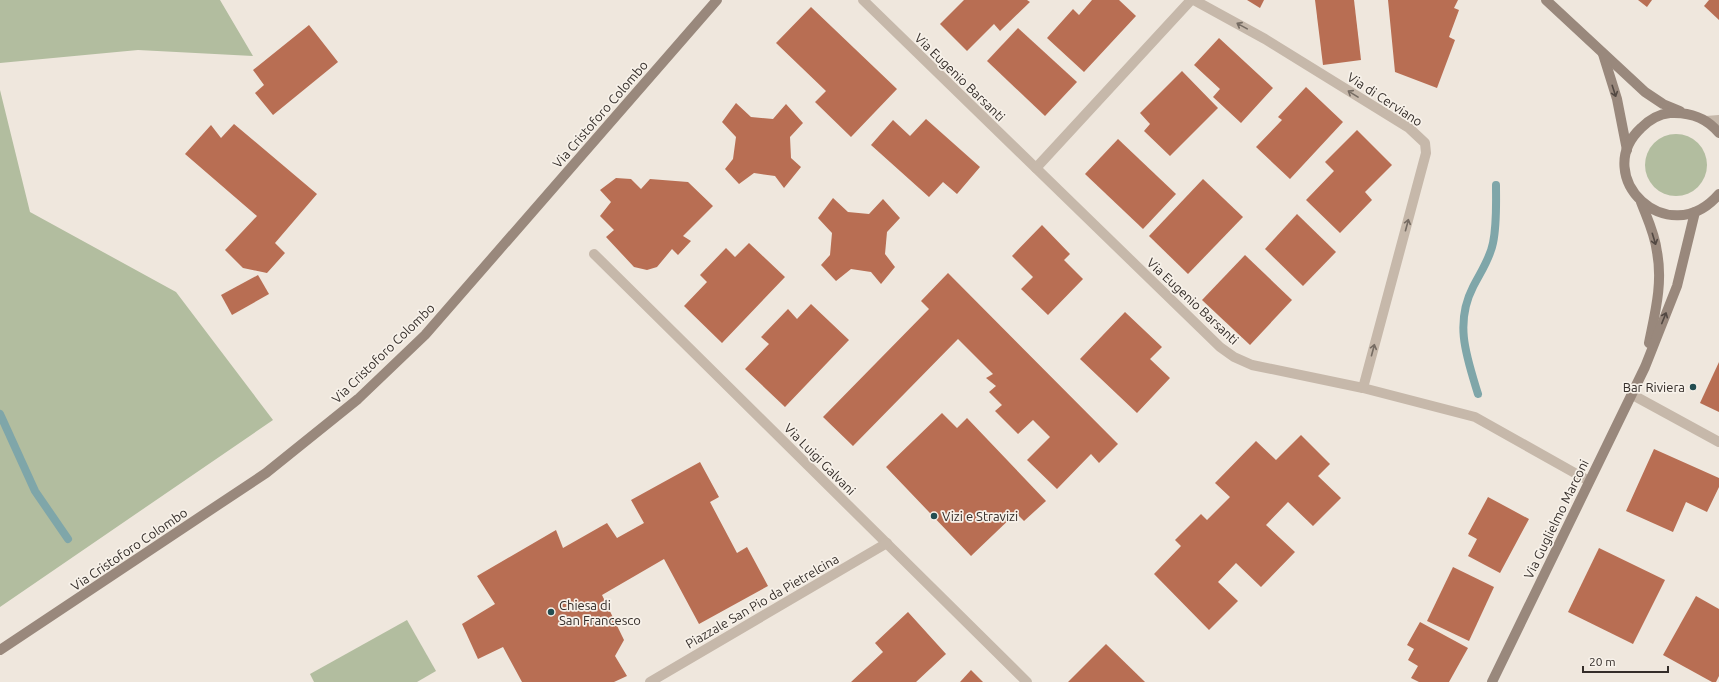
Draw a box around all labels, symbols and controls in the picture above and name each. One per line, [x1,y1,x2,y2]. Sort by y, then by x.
one-way arrow [1236,22,1248,30]
street label: Via Eugenio Barsanti [912,30,1008,124]
street label: Via Cristoforo Colombo [550,58,650,170]
street label: Via di Cerviano [1345,69,1425,129]
one-way arrow [1611,84,1618,97]
one-way arrow [1347,89,1359,97]
one-way arrow [1404,219,1411,232]
one-way arrow [1651,232,1658,245]
street label: Via Eugenio Barsanti [1144,255,1242,347]
street label: Via Cristoforo Colombo [329,300,437,406]
one-way arrow [1661,312,1669,324]
one-way arrow [1370,344,1377,357]
place label: Bar Riviera [1623,380,1685,394]
marker: Bar Riviera [1688,382,1698,392]
street label: Via Luigi Galvani [782,421,858,497]
street label: Via Guglielmo Marconi [1521,457,1591,581]
street label: Via Cristoforo Colombo [68,505,190,593]
place label: Vizi e Stravizi [942,509,1018,523]
marker: Vizi e Stravizi [929,511,939,521]
street label: Piazzale San Pio da Pietrelcina [683,551,841,651]
place label: Chiesa di San Francesco [559,598,641,627]
marker: Chiesa di San Francesco [546,607,556,617]
scale bar [1583,648,1668,674]
text: 20 m [1589,655,1616,668]

